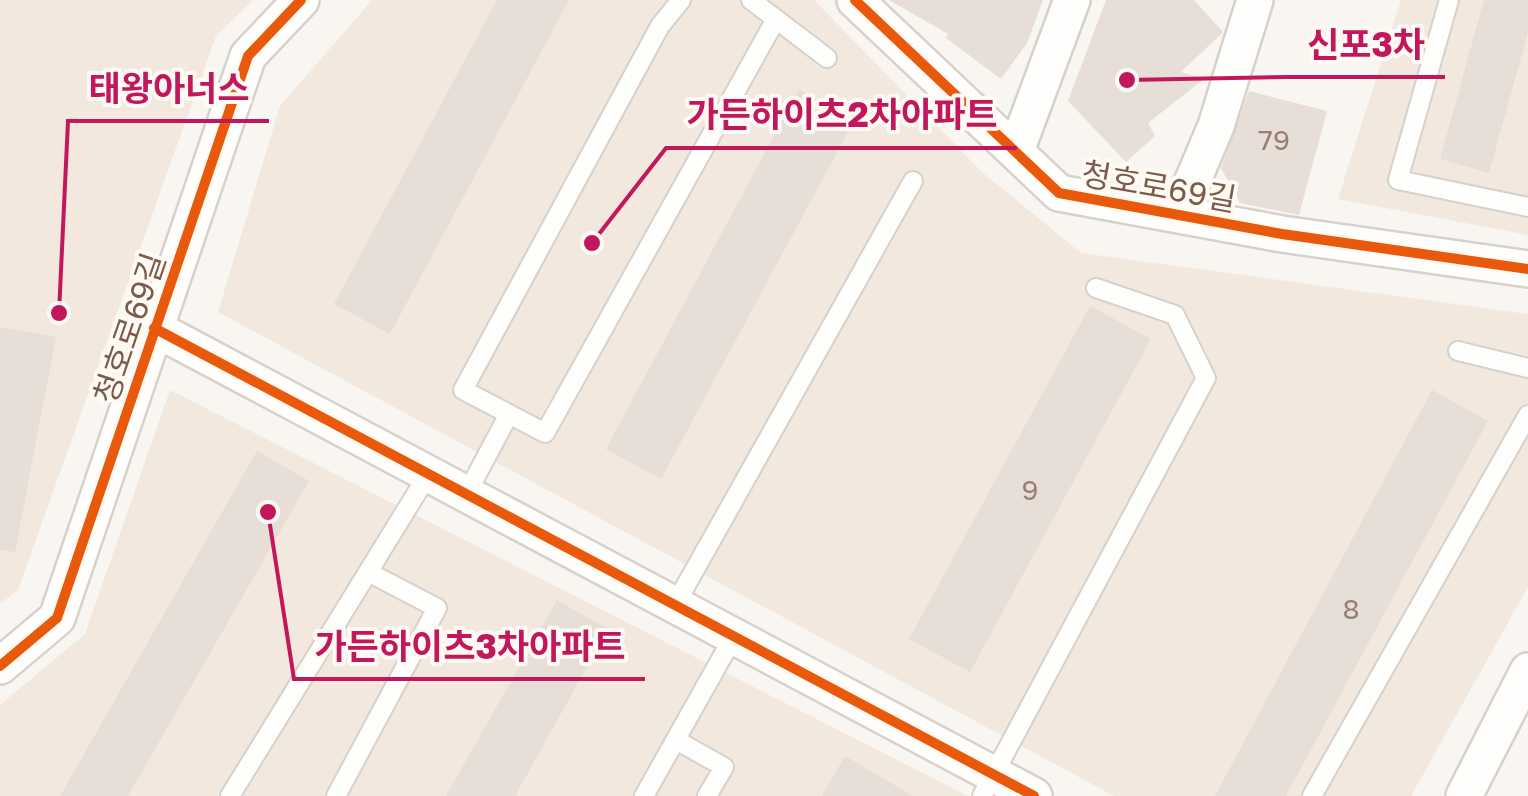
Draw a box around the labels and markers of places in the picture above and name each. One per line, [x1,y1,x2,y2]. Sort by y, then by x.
callout: 신포3차 [1287,12,1445,77]
callout: 태왕아너스 [68,56,269,121]
callout: 가든하이츠2차아파트 [666,83,1017,148]
callout: 가든하이츠3차아파트 [294,614,645,679]

